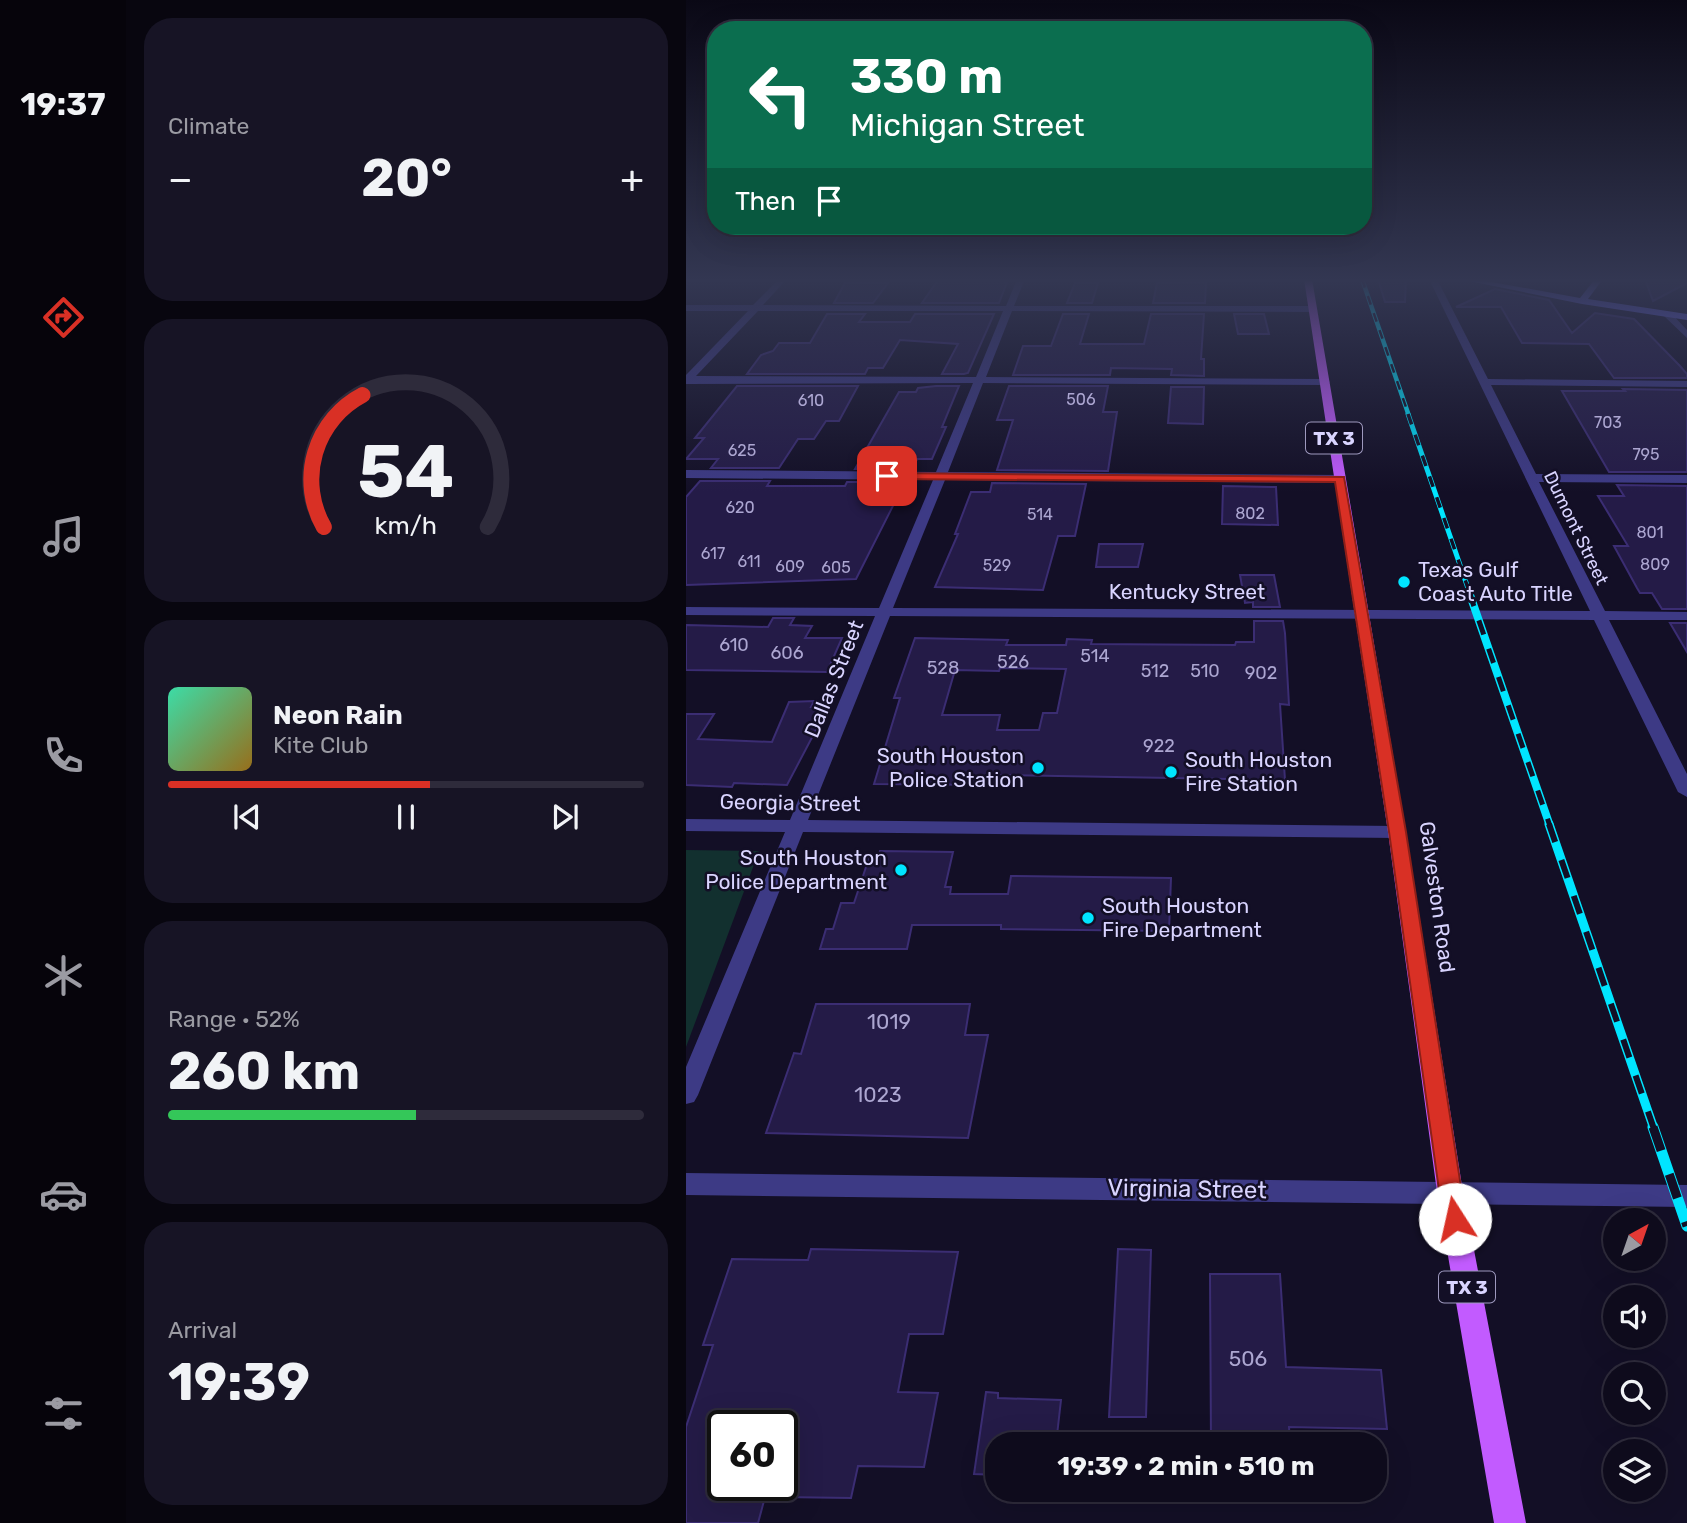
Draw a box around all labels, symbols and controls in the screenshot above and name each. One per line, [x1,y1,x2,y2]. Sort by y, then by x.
text: 330 m [850,47,1003,105]
icon: left [735,49,826,140]
text: 19:37 [20,85,106,123]
text: Michigan Street [850,106,1085,144]
text: Climate [168,112,249,140]
text: 20° [361,147,452,209]
text: − [168,156,193,202]
text: + [620,156,644,202]
icon: arrive [810,182,848,220]
text: Then [735,186,796,217]
icon: directions [39,293,88,342]
house number: 506 [1066,390,1096,409]
house number: 610 [798,391,824,410]
house number: 703 [1594,413,1622,432]
road number: TX 3 [1306,422,1362,453]
text: 54 [358,429,454,515]
house number: 625 [728,441,756,460]
house number: 795 [1632,445,1660,464]
pin [857,446,917,506]
icon: arrive [868,457,906,495]
street label: Dumont Street [1539,468,1613,588]
house number: 620 [725,498,755,517]
house number: 802 [1235,504,1265,523]
house number: 514 [1027,505,1053,524]
text: km/h [375,510,437,539]
icon: music [39,512,88,561]
house number: 801 [1636,523,1664,542]
house number: 617 [701,544,725,563]
house number: 611 [738,552,760,571]
house number: 809 [1640,555,1670,574]
house number: 529 [983,556,1011,575]
house number: 609 [775,557,805,576]
place label: Texas Gulf Coast Auto Title [1418,557,1573,606]
house number: 605 [821,558,851,577]
marker: Texas Gulf Coast Auto Title [1396,574,1412,590]
street label: Kentucky Street [1109,579,1265,604]
street label: Dallas Street [799,616,868,741]
house number: 610 [719,634,749,656]
house number: 606 [770,642,804,664]
house number: 514 [1080,645,1110,667]
house number: 526 [997,651,1029,673]
house number: 528 [927,657,959,679]
house number: 512 [1141,660,1169,682]
house number: 510 [1190,660,1220,682]
house number: 902 [1245,662,1277,684]
text: Neon Rain [273,700,403,731]
icon: phone [39,731,88,780]
text: Kite Club [273,731,368,759]
house number: 922 [1143,735,1175,757]
place label: South Houston Police Station [877,743,1024,792]
place label: South Houston Fire Station [1185,747,1332,796]
marker: South Houston Police Station [1030,760,1046,776]
marker: South Houston Fire Station [1163,764,1179,780]
street label: Georgia Street [719,789,861,816]
icon: previous [228,798,266,836]
icon: pause [387,798,425,836]
icon: next [546,798,584,836]
street label: Galveston Road [1414,820,1460,974]
place label: South Houston Police Department [705,845,887,894]
marker: South Houston Police Department [893,862,909,878]
place label: South Houston Fire Department [1102,893,1262,942]
marker: South Houston Fire Department [1080,910,1096,926]
icon: climate [39,951,88,1000]
text: Range · 52% [168,1005,300,1033]
house number: 1019 [867,1009,911,1034]
text: 260 km [168,1040,360,1102]
house number: 1023 [854,1082,902,1107]
icon: car [39,1170,88,1219]
street label: Virginia Street [1107,1174,1267,1204]
position arrow [1418,1182,1492,1256]
north arrow [1603,1208,1666,1270]
map controls [1603,1208,1666,1502]
road number: TX 3 [1439,1272,1495,1302]
button: sound [1603,1285,1666,1348]
text: Arrival [168,1316,237,1344]
house number: 506 [1229,1346,1267,1371]
text: 19:39 [168,1351,310,1413]
button: search [1603,1362,1666,1425]
icon: filters [39,1389,88,1438]
speed limit sign: 60 [707,1410,798,1501]
button: layers [1603,1439,1666,1502]
text: 19:39 · 2 min · 510 m [1057,1451,1315,1482]

